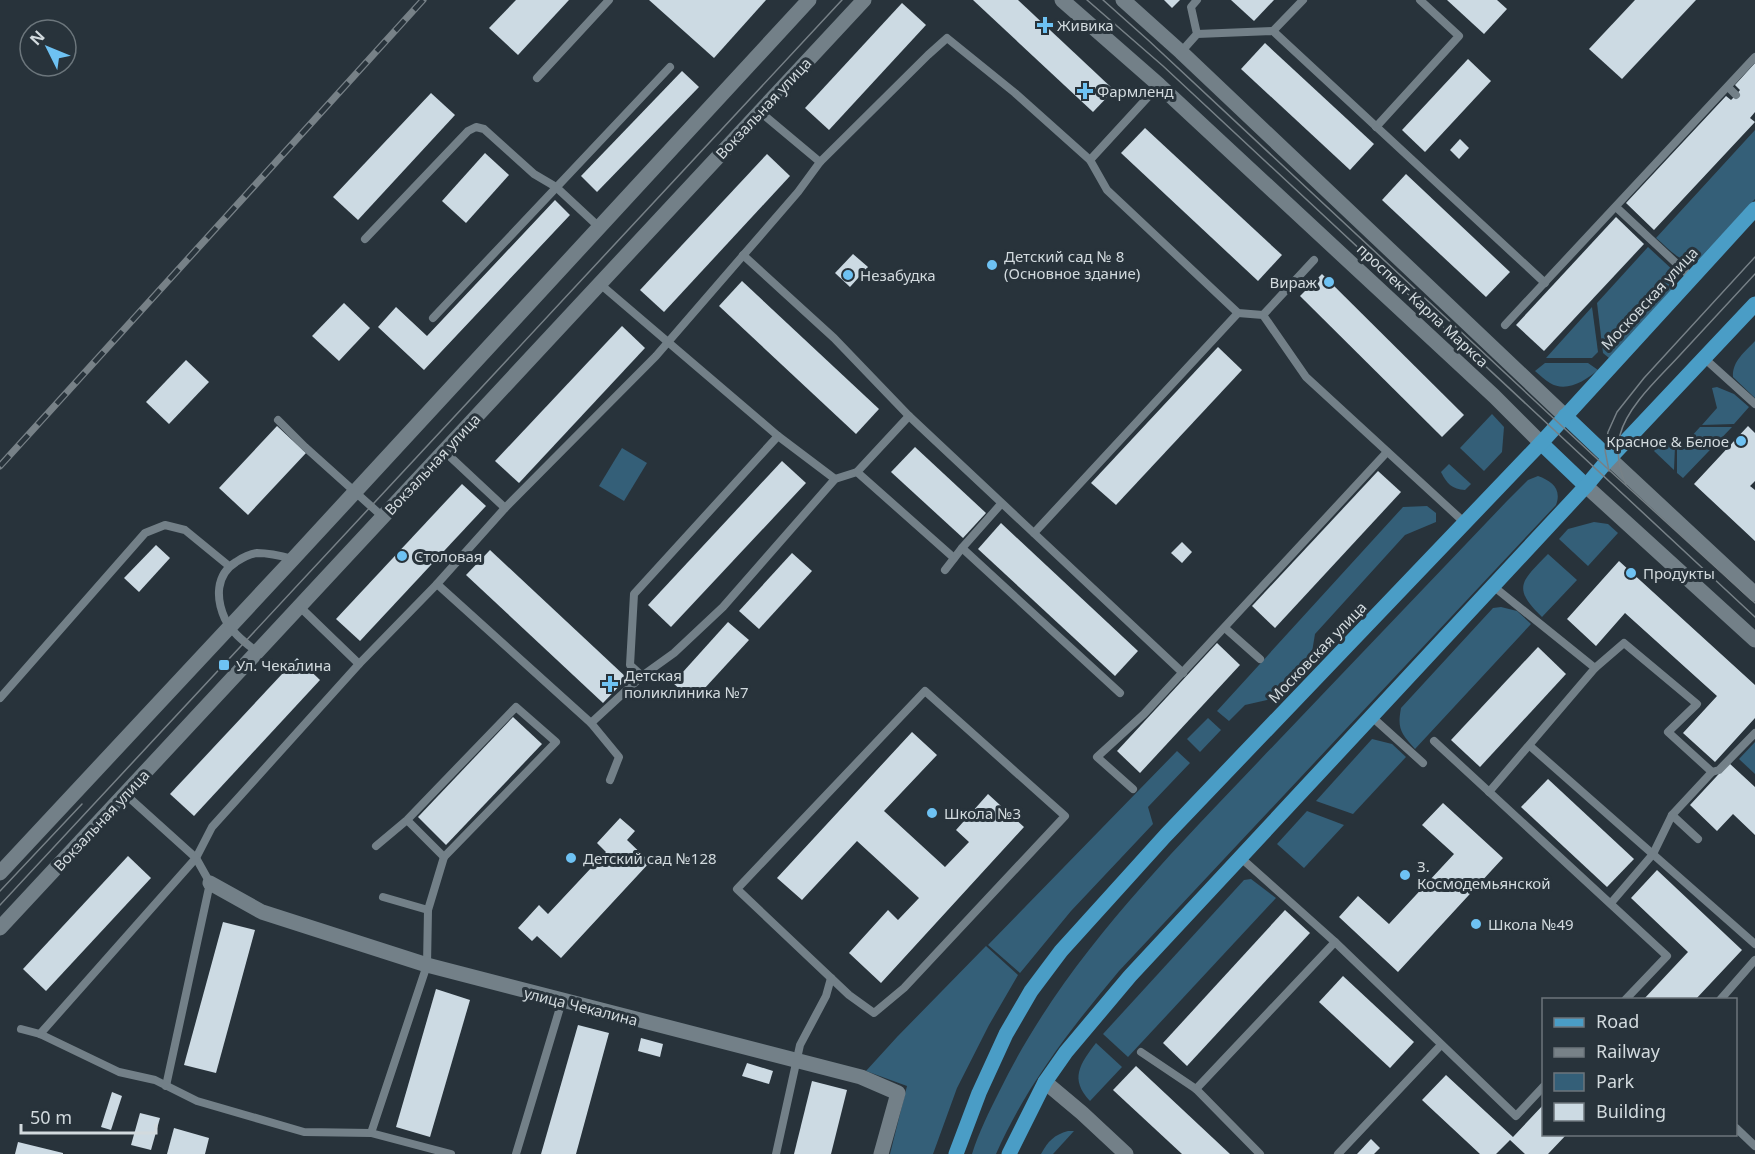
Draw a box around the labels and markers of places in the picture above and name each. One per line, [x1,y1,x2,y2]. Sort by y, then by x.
place label: Живика [1057,15,1114,35]
marker: Живика [1038,18,1052,32]
place label: Фармленд [1097,81,1174,101]
marker: Фармленд [1078,84,1092,98]
place label: Детский сад № 8 (Основное здание) [1004,246,1140,283]
marker: Детский сад № 8 (Основное здание) [985,258,999,272]
place label: Незабудка [860,265,936,285]
marker: Незабудка [841,268,855,282]
place label: Вираж [1269,272,1318,292]
marker: Вираж [1322,275,1336,289]
place label: Красное & Белое [1606,431,1729,451]
marker: Красное & Белое [1734,434,1748,448]
place label: Столовая [414,546,483,566]
marker: Столовая [395,549,409,563]
place label: Продукты [1643,563,1715,583]
marker: Продукты [1624,566,1638,580]
place label: Ул. Чекалина [236,655,331,675]
marker: Ул. Чекалина [217,658,231,672]
place label: Детская поликлиника №7 [624,665,749,702]
marker: Детская поликлиника №7 [601,675,619,693]
place label: Школа №3 [944,803,1021,823]
marker: Школа №3 [925,806,939,820]
place label: Детский сад №128 [583,848,717,868]
marker: Детский сад №128 [564,851,578,865]
place label: З. Космодемьянской [1417,856,1551,893]
marker: З. Космодемьянской [1398,868,1412,882]
place label: Школа №49 [1488,914,1574,934]
marker: Школа №49 [1469,917,1483,931]

